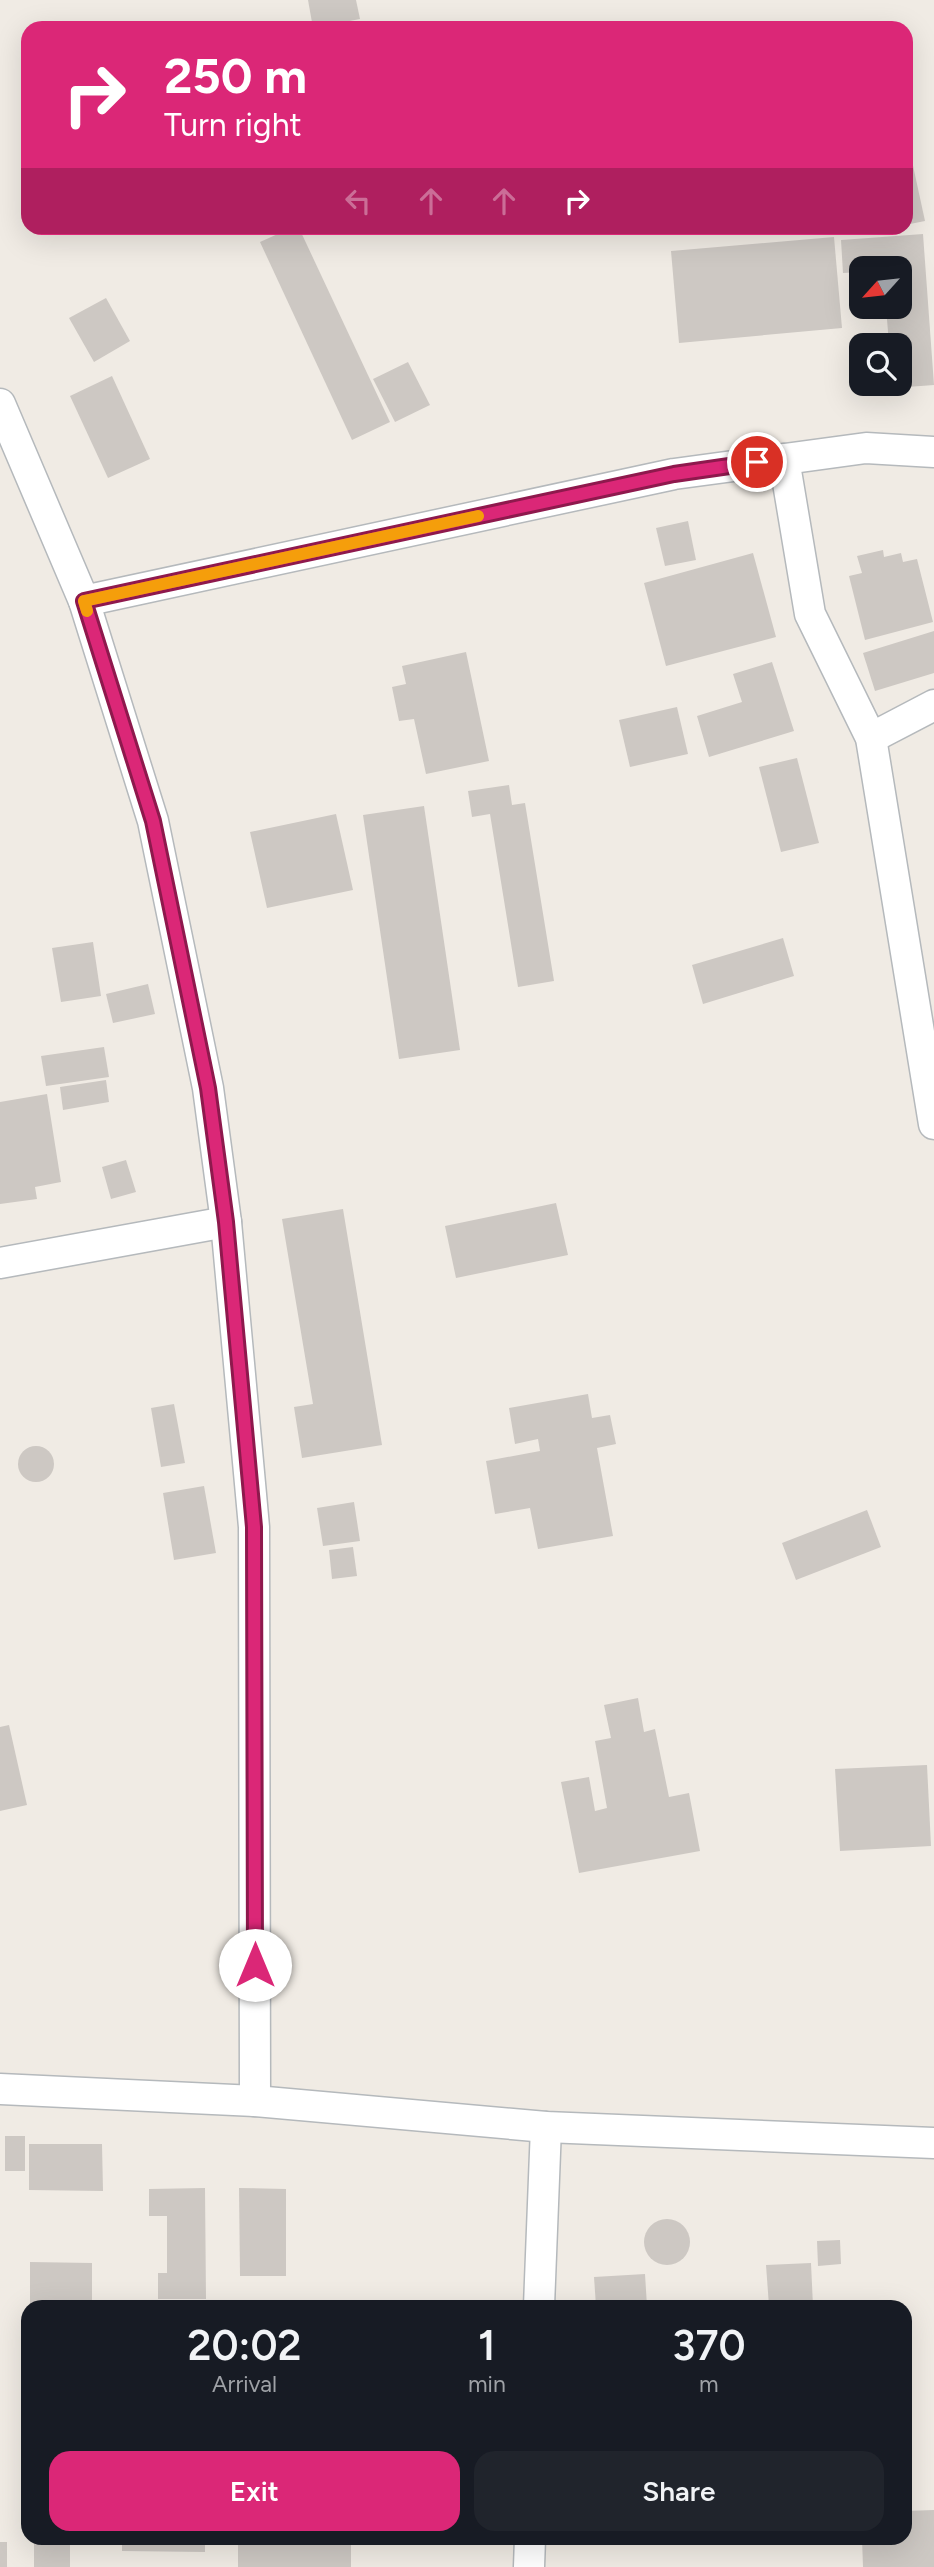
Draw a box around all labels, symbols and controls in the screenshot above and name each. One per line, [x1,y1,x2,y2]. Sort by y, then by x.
text: 250 m [164,46,307,105]
icon: right [49,49,140,140]
text: Turn right [164,106,302,144]
icon: left [339,182,377,220]
icon: ahead [412,182,450,220]
icon: ahead [485,182,523,220]
icon: right [558,182,596,220]
north arrow [849,256,912,318]
map controls [849,256,912,396]
button: search [849,333,912,396]
pin [727,432,787,492]
icon: arrive [738,443,776,481]
position arrow [218,1928,292,2002]
text: 20:02 [188,2320,302,2371]
text: 1 [478,2320,496,2371]
text: 370 [672,2320,746,2371]
text: Arrival [212,2370,277,2398]
text: min [468,2370,506,2398]
text: m [699,2370,719,2398]
button: Exit [49,2451,460,2531]
button: Share [474,2451,884,2531]

